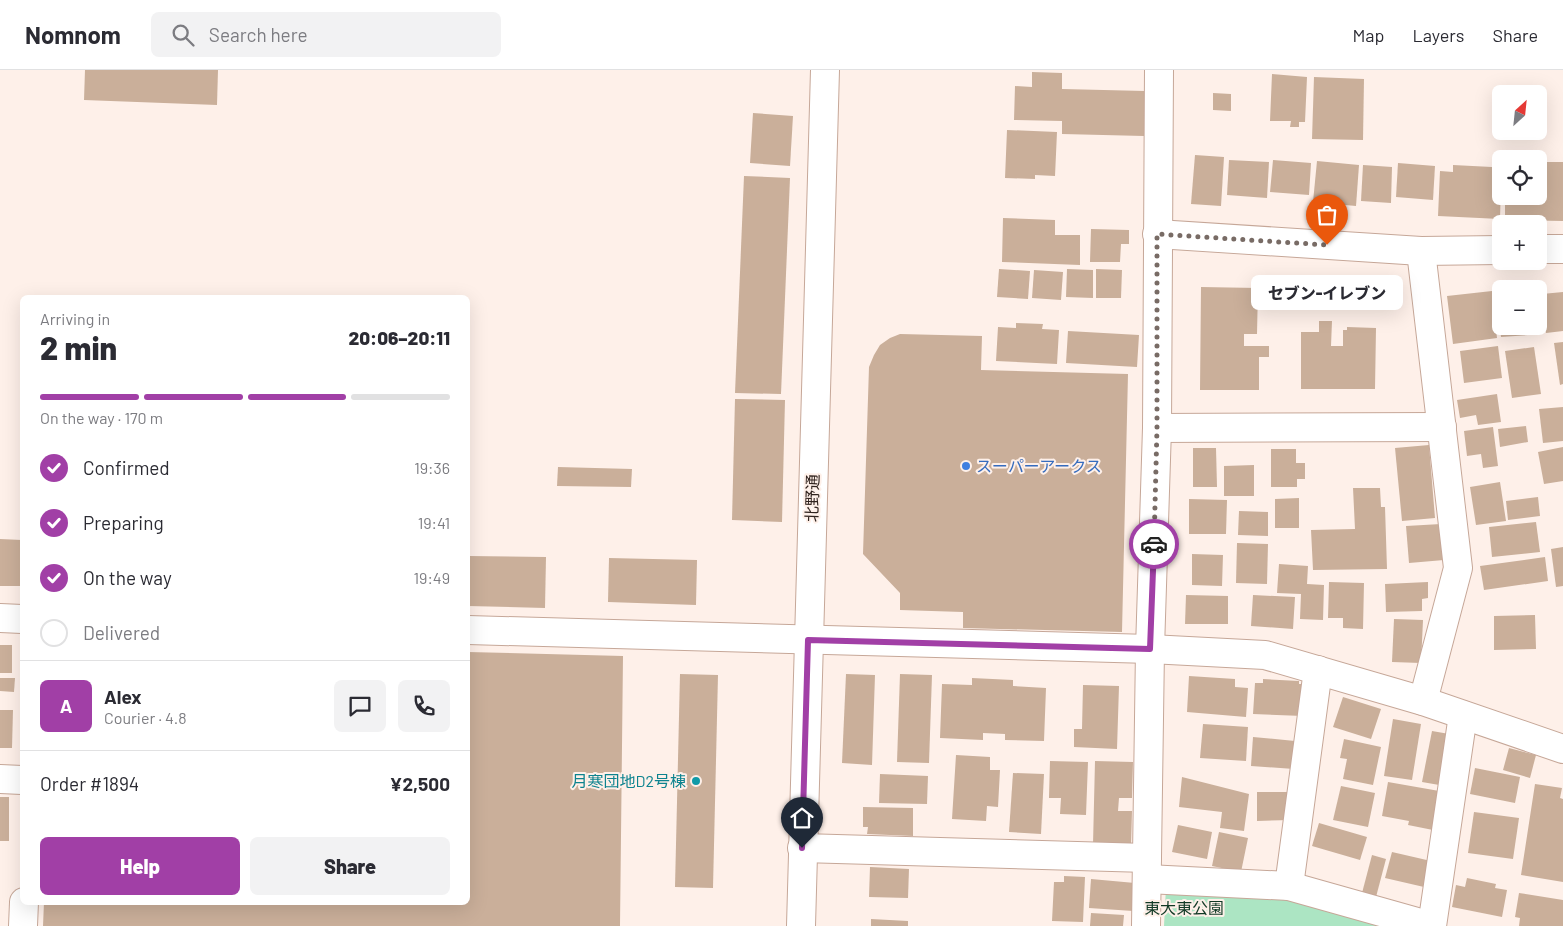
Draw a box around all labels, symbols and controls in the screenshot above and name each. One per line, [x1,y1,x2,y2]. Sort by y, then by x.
search box [151,12,501,57]
text: Nomnom [25,20,121,49]
icon: search [169,21,197,49]
text: Search here [209,23,308,46]
text: Map [1352,24,1384,46]
text: Layers [1412,24,1465,46]
text: Share [1493,24,1538,46]
north arrow [1492,85,1548,140]
map controls [1492,85,1547,335]
button: locate [1492,150,1547,205]
pin [1306,194,1348,245]
icon: bag [1313,201,1341,229]
button: + [1492,215,1547,270]
callout: セブン-イレブン [1251,275,1403,310]
button: − [1492,280,1547,335]
text: セブン-イレブン [1268,283,1386,302]
text: Arriving in [40,309,110,328]
text: 20:06–20:11 [348,326,450,349]
text: 2 min [40,328,117,366]
text: On the way · 170 m [40,408,163,427]
icon: check [40,454,68,482]
text: Confirmed [83,456,170,479]
place label: スーパーアークス [976,456,1102,475]
text: 19:36 [414,458,450,477]
marker: スーパーアークス [960,460,972,472]
street label: 北野通 [801,474,822,522]
icon: check [40,509,68,537]
text: Preparing [83,511,164,534]
text: 19:41 [418,513,450,532]
courier [1129,519,1179,569]
icon: car [1140,530,1168,558]
icon: check [40,564,68,592]
text: On the way [83,566,172,589]
text: 19:49 [413,568,450,587]
text: Delivered [83,621,160,644]
button: chat [334,680,386,732]
button: phone [398,680,450,732]
text: Alex [104,685,142,708]
text: A [60,694,72,717]
text: Courier · 4.8 [104,708,187,727]
place label: 月寒団地D2号棟 [572,771,686,790]
text: Order #1894 [40,772,139,795]
text: ¥2,500 [389,772,450,795]
marker: 月寒団地D2号棟 [690,775,702,787]
pin [781,797,823,848]
icon: home [788,804,816,832]
button: Help [40,837,240,895]
button: Share [250,837,450,895]
park label: 東大東公園 [1144,898,1224,917]

